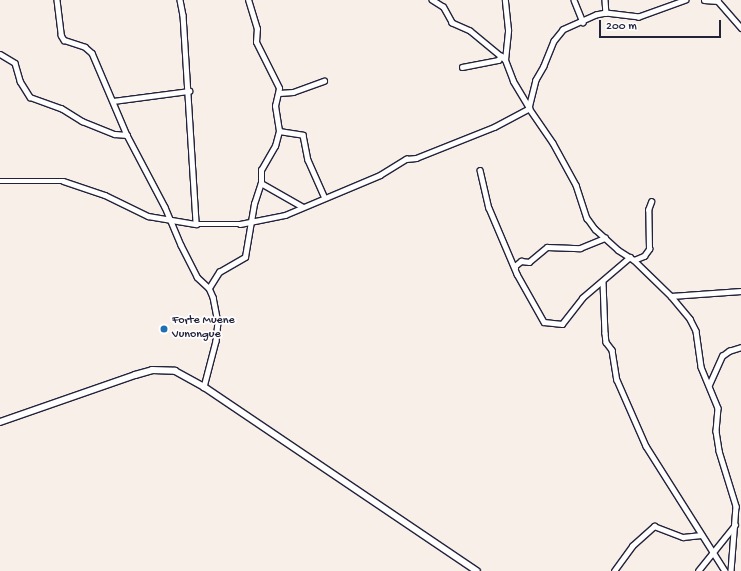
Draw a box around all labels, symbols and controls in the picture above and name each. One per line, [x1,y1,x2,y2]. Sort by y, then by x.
scale bar [601,12,723,38]
text: 200 m [606,20,637,34]
place label: Forte Muene Vunongue [172,315,235,343]
marker: Forte Muene Vunongue [159,324,169,334]

